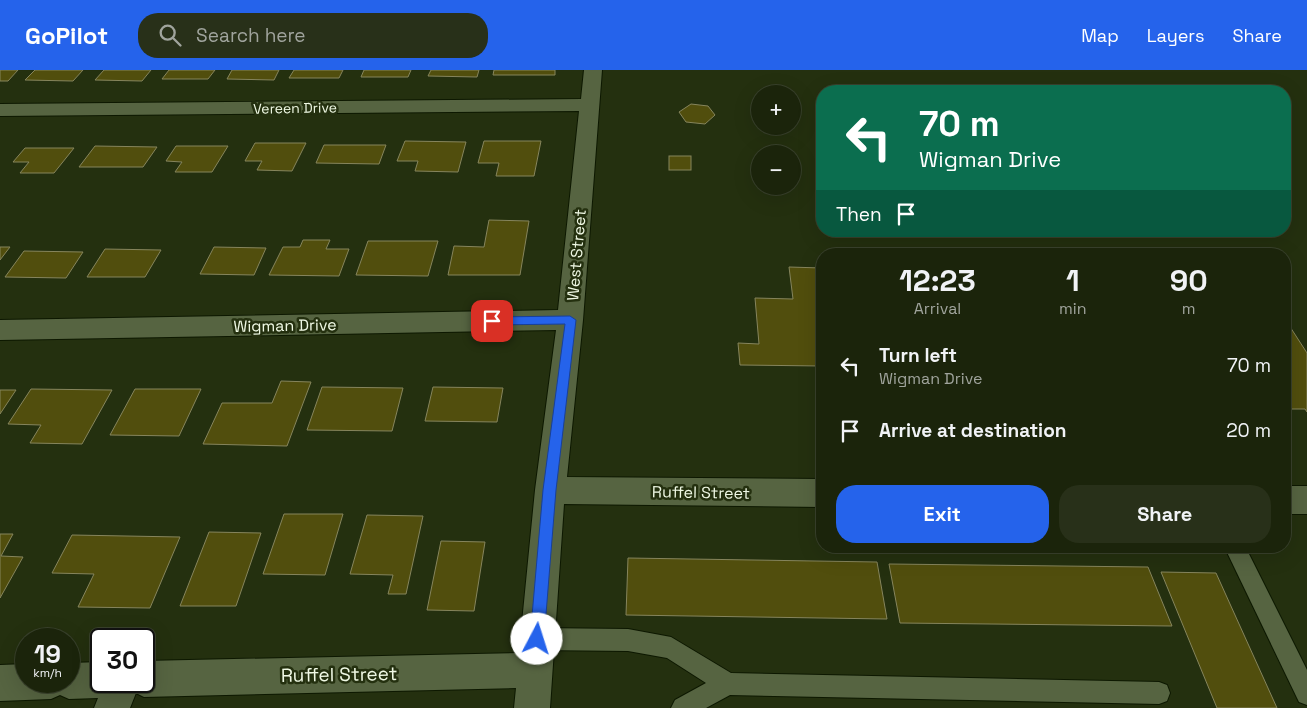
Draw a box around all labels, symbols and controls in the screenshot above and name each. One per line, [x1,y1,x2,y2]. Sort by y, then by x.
search box [138,13,488,58]
text: GoPilot [25,20,108,51]
icon: search [156,21,184,49]
text: Search here [196,23,306,48]
text: Map [1081,24,1119,47]
text: Layers [1147,24,1204,47]
text: Share [1232,24,1282,47]
map controls [751,85,801,195]
button: + [751,85,801,135]
street label: Vereen Drive [253,98,337,118]
text: 70 m [919,102,1000,146]
icon: left [836,105,901,170]
button: − [751,145,801,195]
text: Wigman Drive [919,145,1061,173]
icon: arrive [892,200,920,228]
text: Then [836,202,882,227]
street label: West Street [562,208,591,302]
text: 12:23 [899,261,976,300]
text: 1 [1066,261,1079,300]
text: 90 [1170,261,1208,300]
text: Arrival [914,298,961,319]
text: min [1059,298,1086,319]
text: m [1182,298,1196,319]
pin [471,300,513,342]
icon: arrive [478,307,506,335]
street label: Wigman Drive [233,314,337,337]
text: Turn left [879,343,957,368]
icon: left [836,352,864,380]
text: 70 m [1227,353,1271,378]
text: Wigman Drive [879,368,982,389]
icon: arrive [836,417,864,445]
text: Arrive at destination [879,418,1067,443]
text: 20 m [1226,418,1271,443]
street label: Ruffel Street [652,481,750,504]
button: Exit [836,485,1049,543]
button: Share [1059,485,1271,543]
position arrow [510,612,562,664]
speed limit sign: 30 [90,628,155,693]
text: 19 [34,638,61,670]
street label: Ruffel Street [281,661,397,688]
text: km/h [33,665,62,681]

